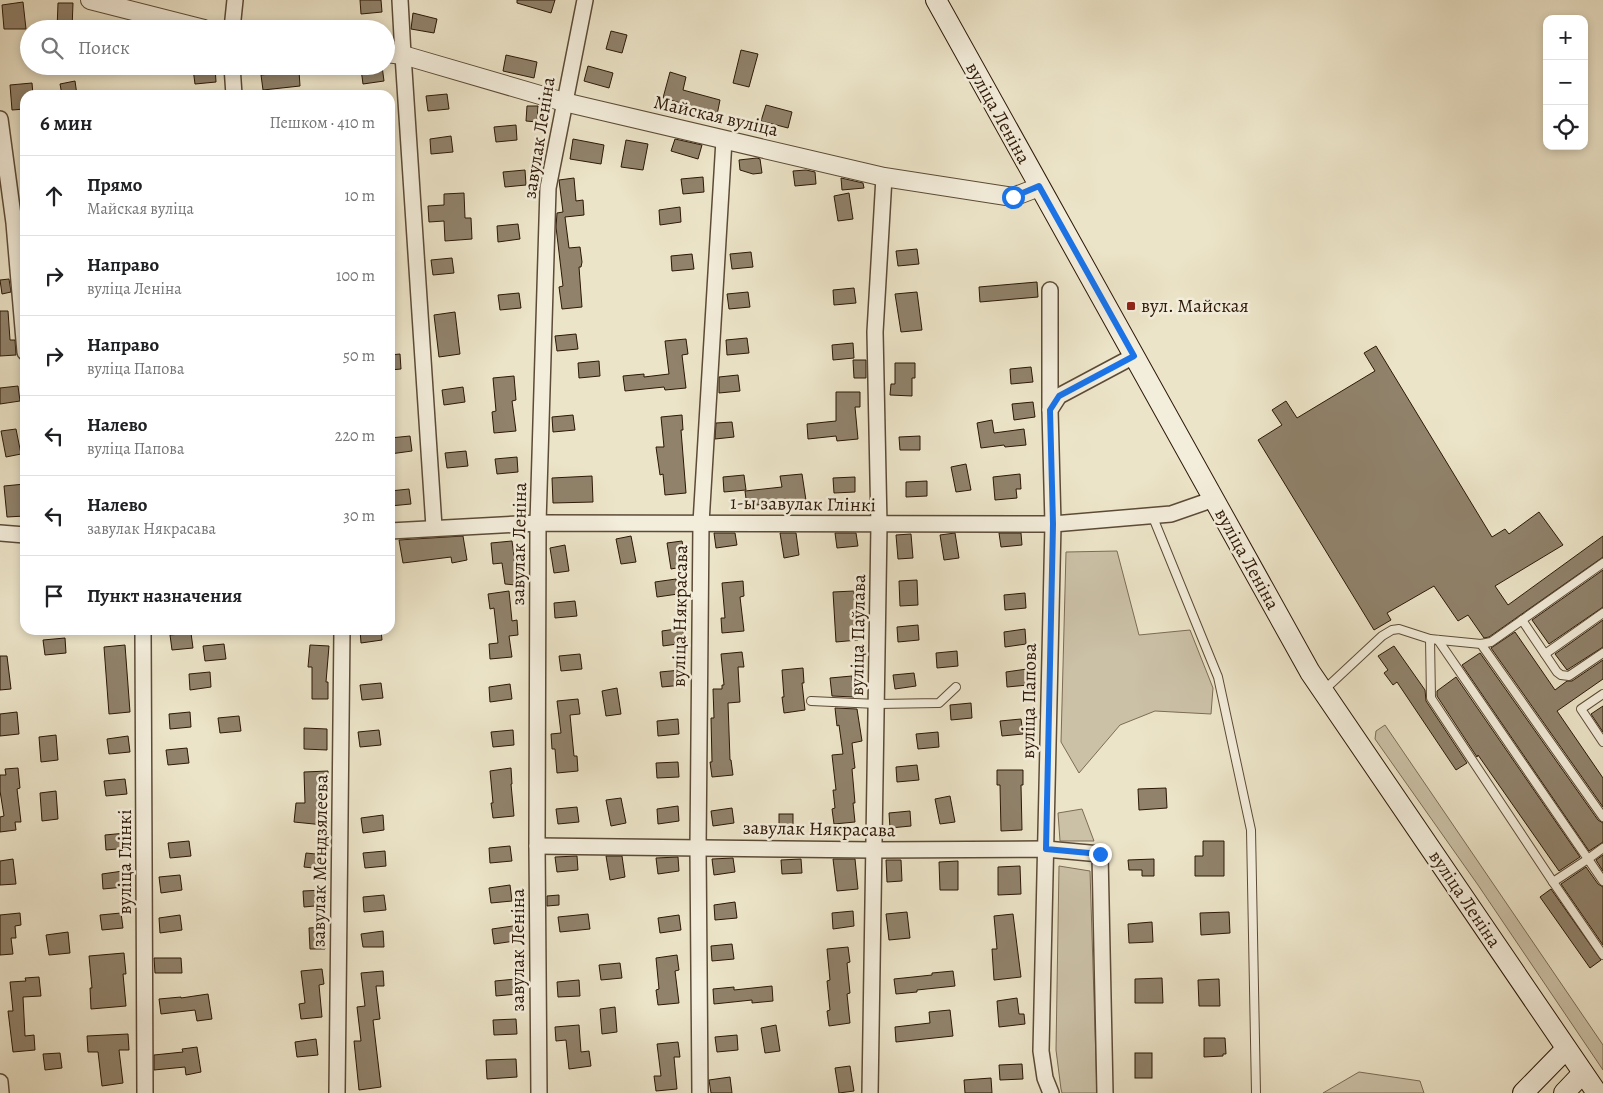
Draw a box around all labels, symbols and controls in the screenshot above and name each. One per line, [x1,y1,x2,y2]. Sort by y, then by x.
map controls [1543,15,1588,150]
button: + [1543,15,1588,60]
search box [20,20,395,75]
icon: search [38,34,66,62]
text: Поиск [78,35,130,61]
street label: вуліца Леніна [959,58,1037,169]
button: − [1543,60,1588,105]
street label: завулак Леніна [517,75,562,201]
street label: Майская вуліца [651,89,781,143]
button: locate [1543,105,1588,150]
text: 6 мин [40,109,92,137]
text: Пешком · 410 m [270,112,375,134]
text: Прямо [87,172,142,198]
icon: ahead [40,182,68,210]
text: 10 m [345,185,375,207]
route start [1002,186,1025,209]
text: Майская вуліца [87,198,194,220]
text: Направо [87,252,159,278]
icon: right [40,262,68,290]
text: 100 m [336,265,375,287]
text: вуліца Леніна [87,278,182,300]
place label: вул. Майская [1141,293,1249,319]
marker: вул. Майская [1125,300,1137,312]
text: Направо [87,332,159,358]
icon: right [40,342,68,370]
text: 50 m [343,345,375,367]
text: вуліца Папова [87,358,184,380]
text: Налево [87,412,147,438]
icon: left [40,422,68,450]
text: 220 m [335,425,375,447]
text: вуліца Папова [87,438,184,460]
street label: завулак Леніна [505,482,533,606]
street label: 1-ы завулак Глінкі [730,490,876,518]
text: Налево [87,492,147,518]
icon: left [40,502,68,530]
street label: вуліца Леніна [1208,504,1286,615]
text: 30 m [343,505,375,527]
text: завулак Някрасава [87,518,216,540]
street label: вуліца Някрасава [666,544,694,687]
street label: вуліца Паўлава [844,574,872,696]
icon: arrive [40,582,68,610]
text: Пункт назначения [87,583,242,609]
street label: вуліца Папова [1015,643,1043,759]
street label: завулак Мендзялеева [305,774,335,948]
street label: вуліца Глінкі [112,809,138,915]
street label: завулак Някрасава [742,815,896,843]
route end [1089,843,1112,866]
street label: вуліца Леніна [1423,845,1507,953]
street label: завулак Леніна [505,888,531,1012]

